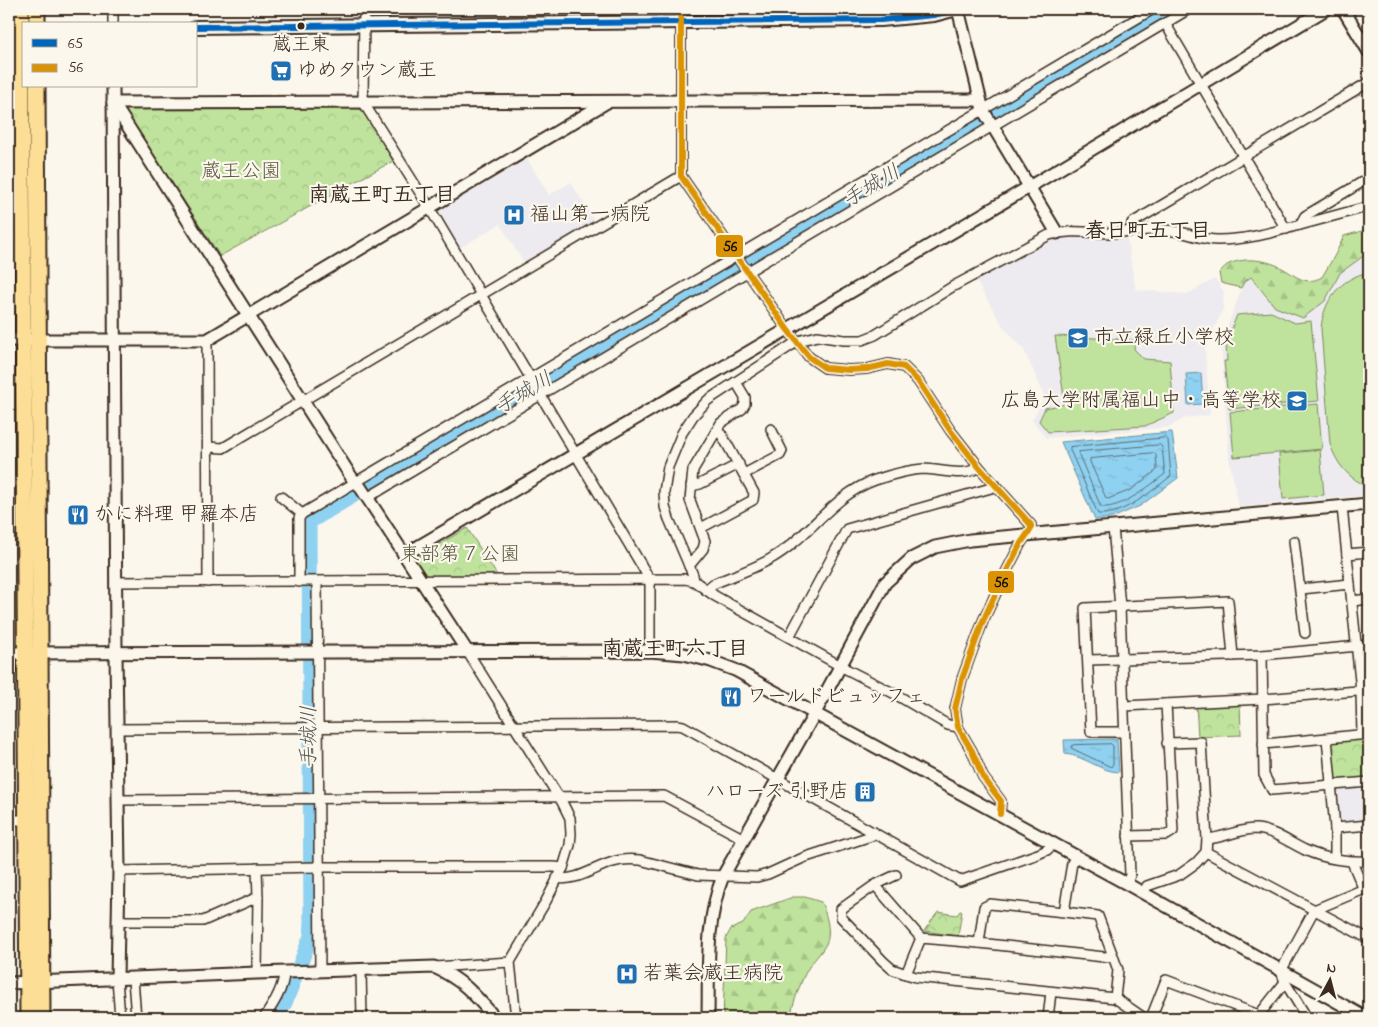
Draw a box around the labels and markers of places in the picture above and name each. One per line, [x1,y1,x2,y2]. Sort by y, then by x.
marker: 蔵王東 [296,21,306,31]
place label: 蔵王東 [272,32,330,59]
place label: ゆめタウン蔵王 [297,57,437,86]
supermarket icon: ゆめタウン蔵王 [269,59,293,83]
place label: 福山第一病院 [530,201,650,230]
hospital icon: 福山第一病院 [502,203,526,227]
place label: 市立緑丘小学校 [1094,324,1234,353]
school or university icon: 市立緑丘小学校 [1066,326,1090,350]
place label: 広島大学附属福山中・高等学校 [1001,387,1281,416]
school or university icon: 広島大学附属福山中・高等学校 [1285,389,1309,413]
place label: かに料理 甲羅本店 [94,501,259,530]
restaurant icon: かに料理 甲羅本店 [66,503,90,527]
place label: ワールドビュッフェ [747,683,926,712]
restaurant icon: ワールドビュッフェ [719,685,743,709]
place label: ハローズ 引野店 [706,778,849,807]
building icon: ハローズ 引野店 [853,780,877,804]
place label: 若葉会蔵王病院 [643,960,783,989]
hospital icon: 若葉会蔵王病院 [615,962,639,986]

